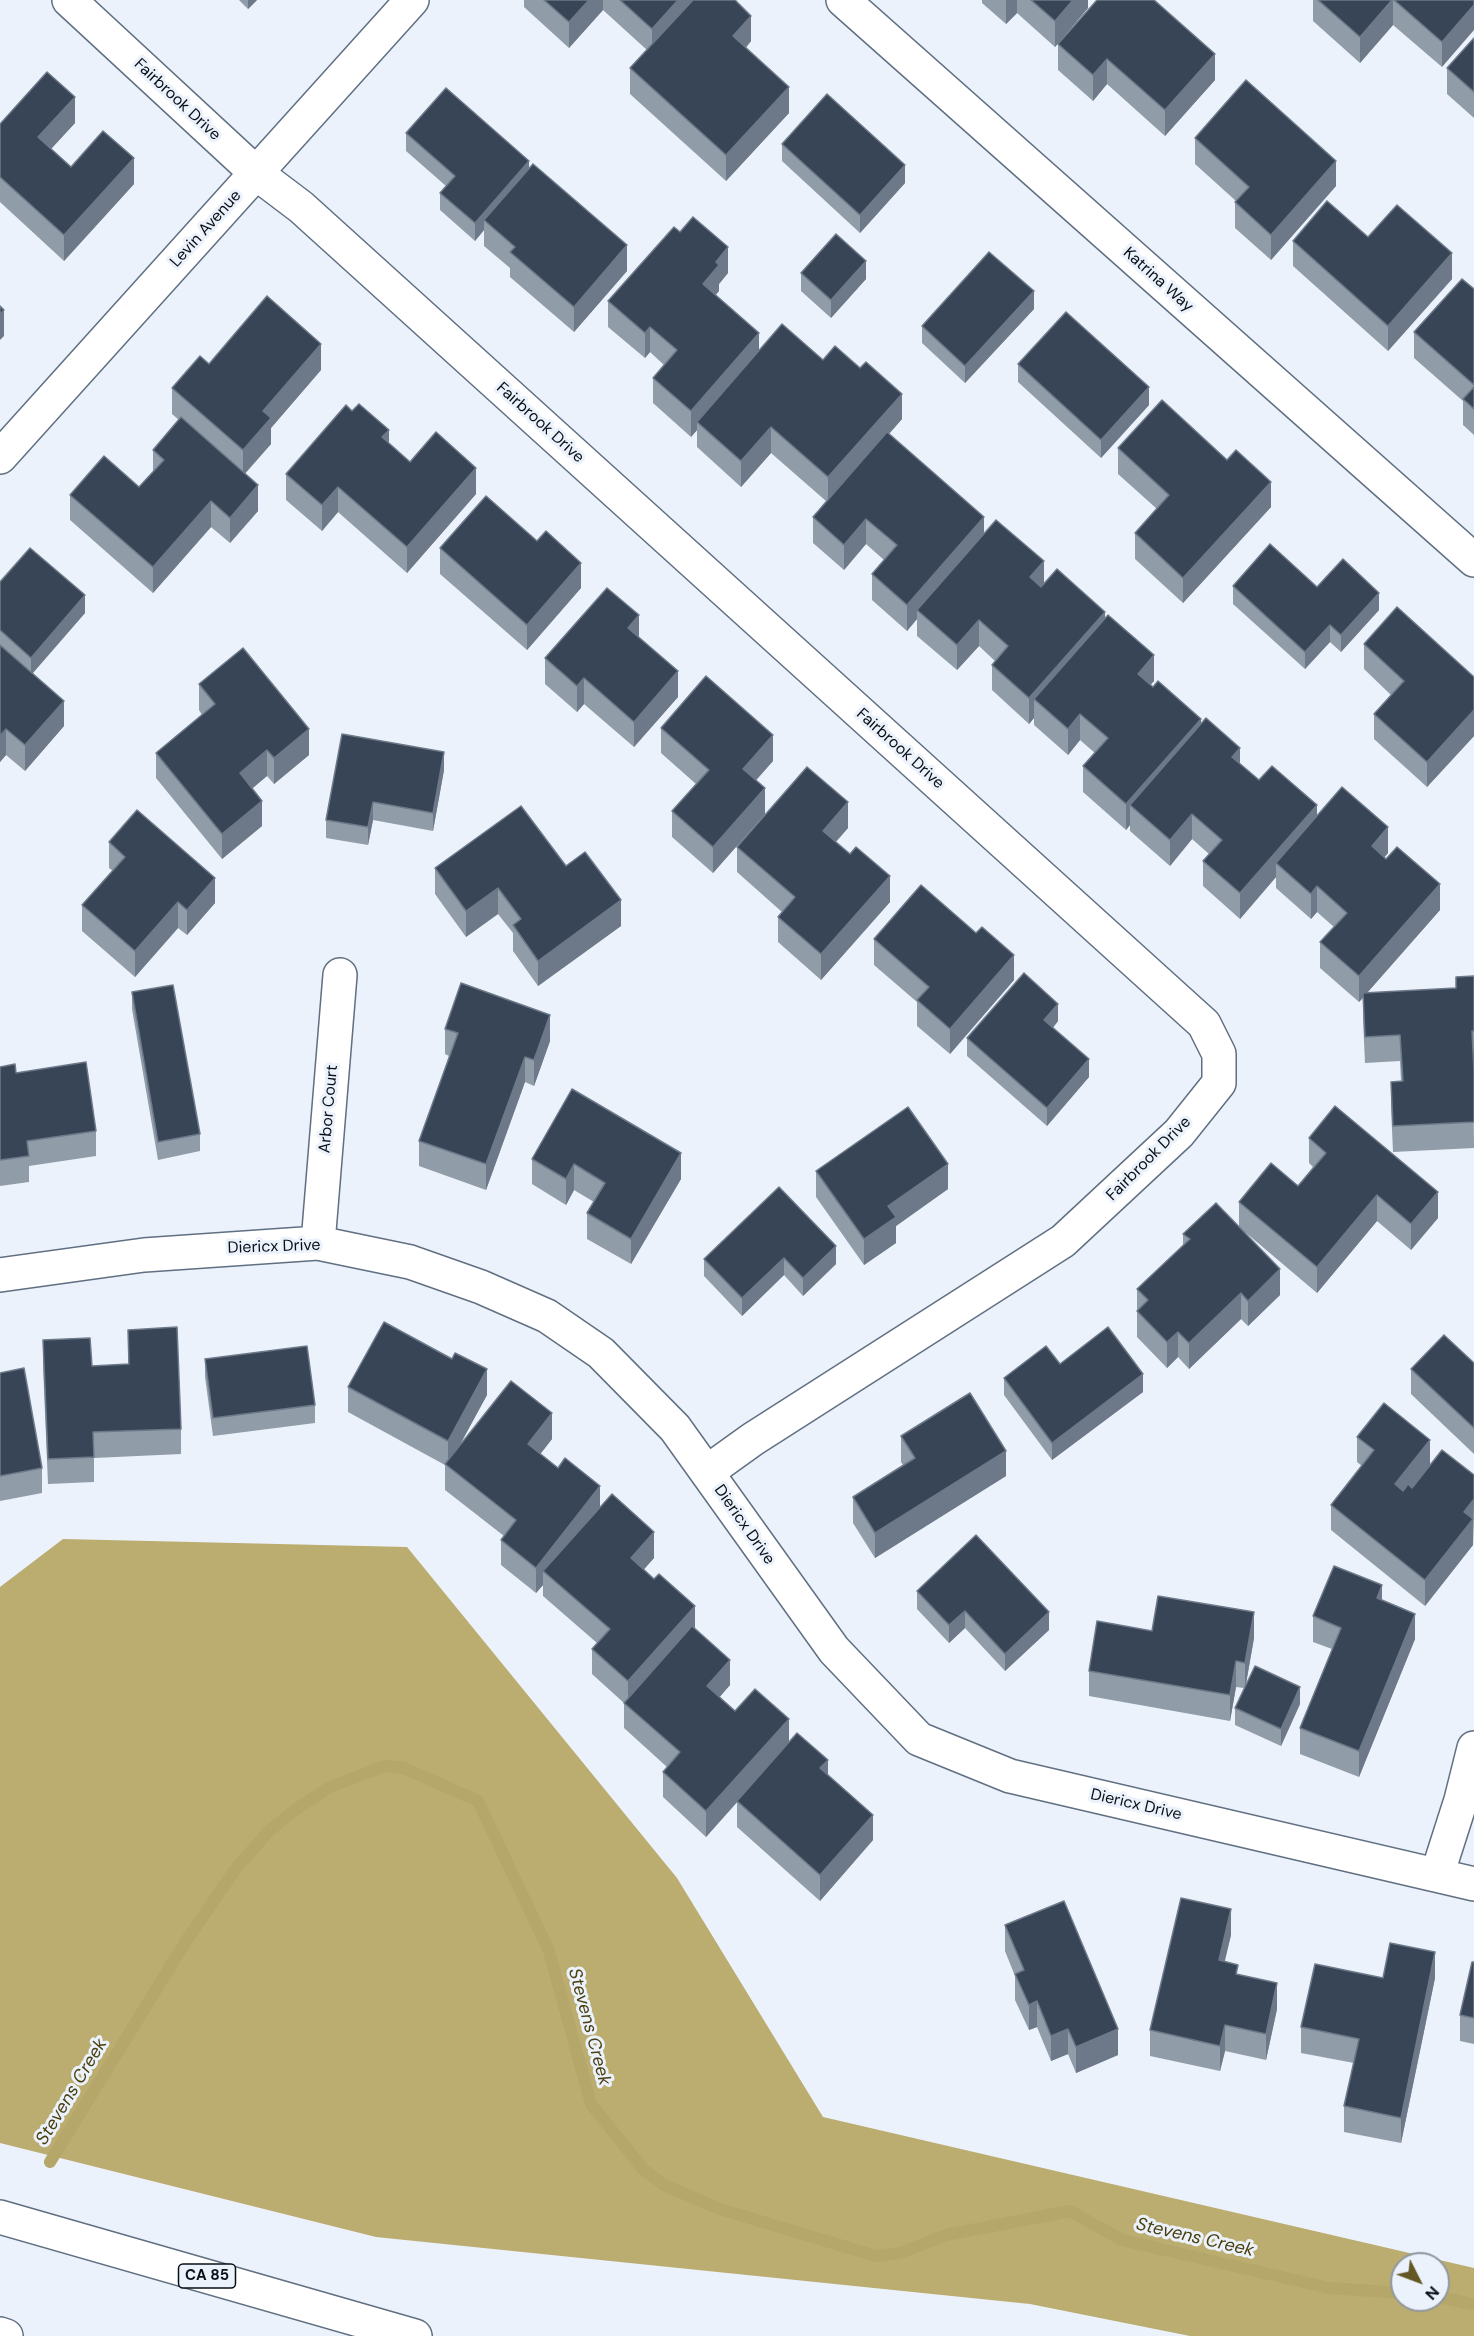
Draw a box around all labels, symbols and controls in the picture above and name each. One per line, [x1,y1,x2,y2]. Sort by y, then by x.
street label: Fairbrook Drive [130,55,224,145]
street label: Levin Avenue [166,187,246,271]
street label: Katrina Way [1119,244,1197,316]
street label: Fairbrook Drive [492,379,588,467]
street label: Fairbrook Drive [852,705,948,793]
street label: Arbor Court [316,1064,342,1154]
street label: Fairbrook Drive [1103,1113,1195,1205]
street label: Diericx Drive [227,1236,321,1258]
street label: Diericx Drive [709,1481,779,1569]
street label: Diericx Drive [1089,1785,1183,1825]
water label: Stevens Creek [563,1966,615,2088]
water label: Stevens Creek [32,2035,112,2149]
water label: Stevens Creek [1134,2214,1256,2262]
north arrow [1390,2252,1450,2312]
road number: CA 85 [178,2264,236,2288]
text: N [1421,2282,1444,2304]

